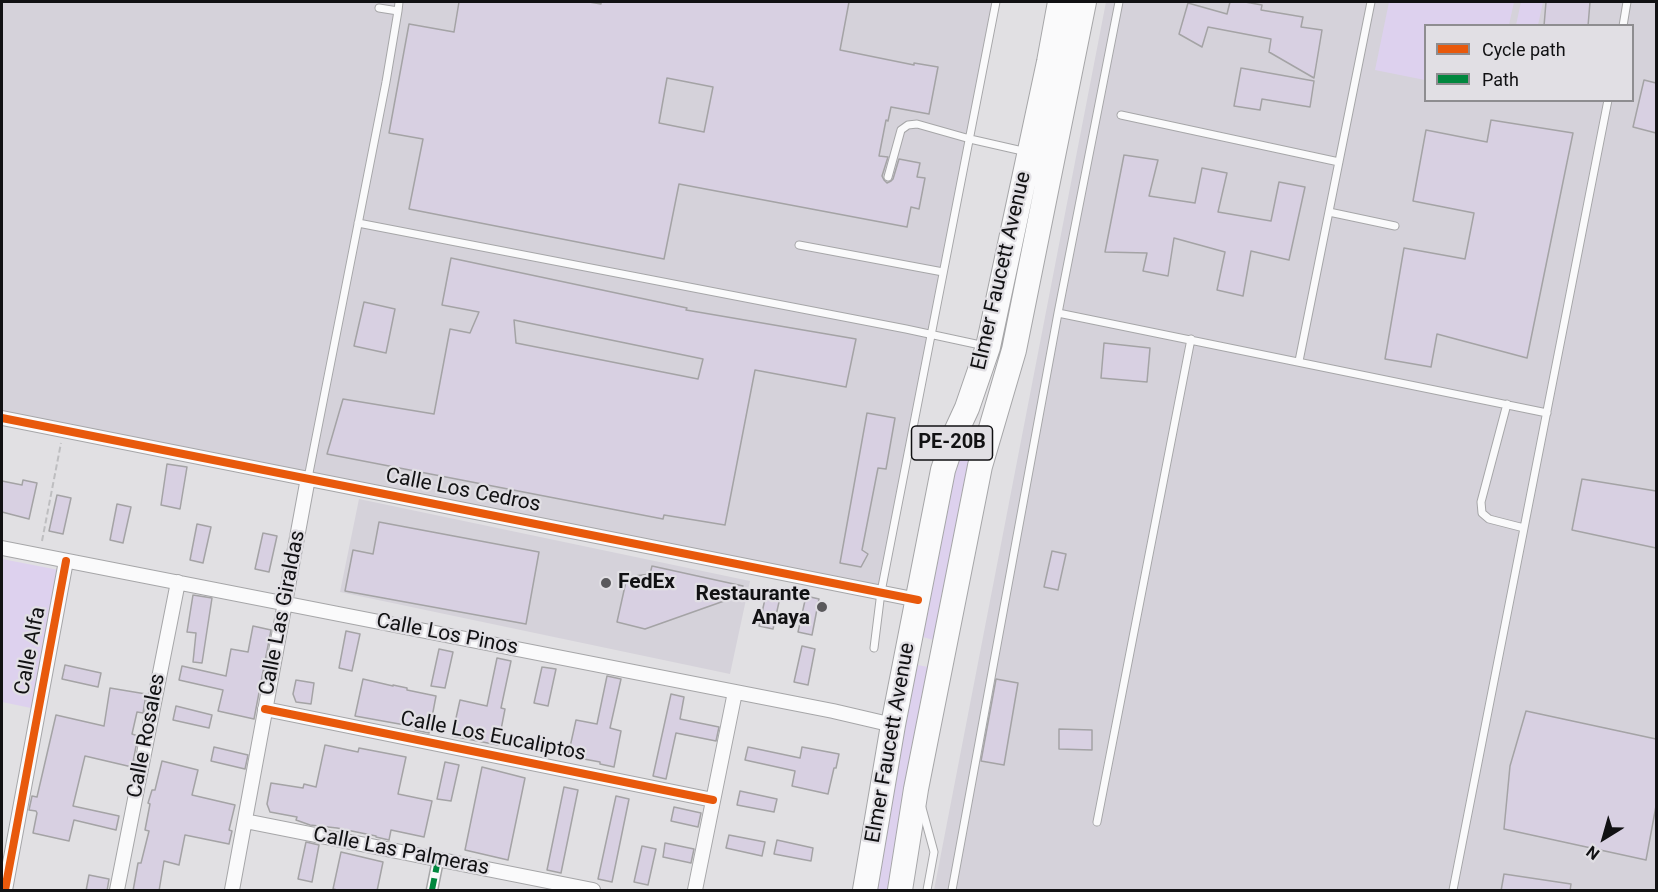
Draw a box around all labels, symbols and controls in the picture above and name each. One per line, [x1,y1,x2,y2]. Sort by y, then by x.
legend [1424,24,1634,102]
text: Cycle path [1482,39,1566,60]
text: Path [1482,69,1519,90]
street label: Elmer Faucett Avenue [967,169,1037,373]
road number: PE-20B [912,426,992,460]
street label: Calle Los Cedros [383,464,543,518]
street label: Calle Las Giraldas [255,529,311,697]
place label: FedEx [618,570,675,596]
marker: FedEx [599,576,613,590]
place label: Restaurante Anaya [696,582,810,632]
marker: Restaurante Anaya [815,600,829,614]
street label: Calle Alfa [10,605,52,697]
street label: Calle Los Pinos [374,609,520,661]
street label: Elmer Faucett Avenue [861,641,921,845]
street label: Calle Rosales [123,672,171,800]
street label: Calle Los Eucaliptos [398,707,588,767]
north arrow [1574,808,1634,868]
street label: Calle Las Palmeras [311,823,491,881]
text: N [1583,842,1603,864]

